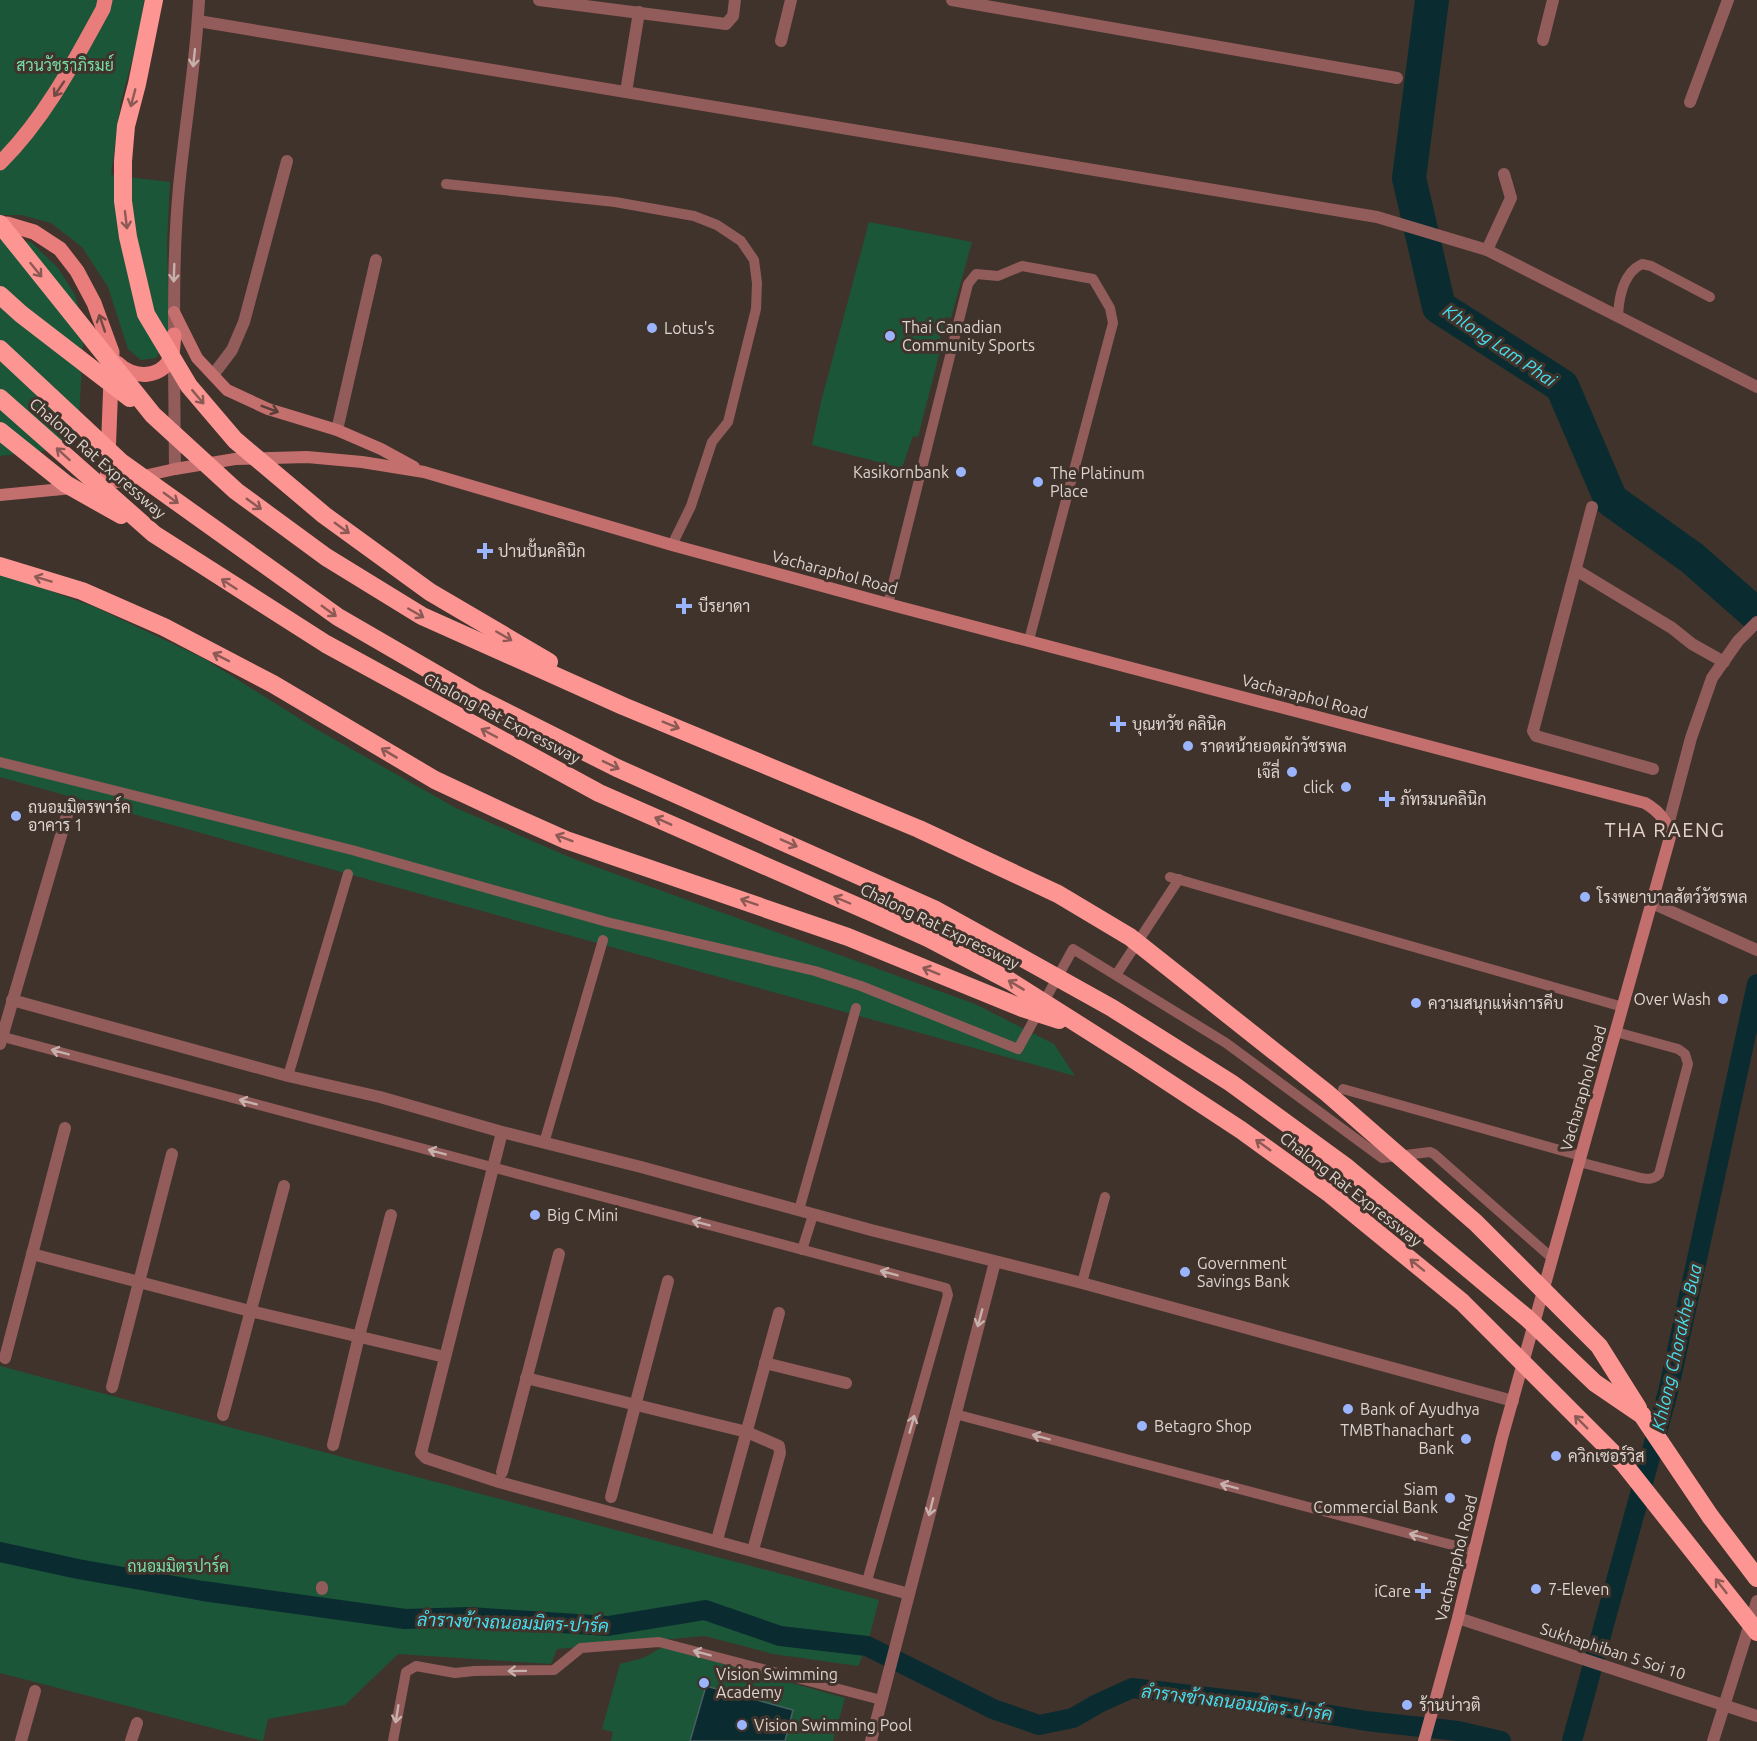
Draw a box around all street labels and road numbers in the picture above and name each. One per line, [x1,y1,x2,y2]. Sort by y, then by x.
street label: Chalong Rat Expressway [26,394,170,522]
street label: Vacharaphol Road [770,547,900,597]
street label: Chalong Rat Expressway [421,669,584,767]
street label: Vacharaphol Road [1240,671,1370,721]
street label: Chalong Rat Expressway [858,880,1023,972]
street label: Vacharaphol Road [1556,1023,1610,1153]
street label: Chalong Rat Expressway [1277,1128,1426,1250]
street label: Vacharaphol Road [1432,1493,1480,1623]
street label: Sukhaphiban 5 Soi 10 [1538,1619,1688,1683]

